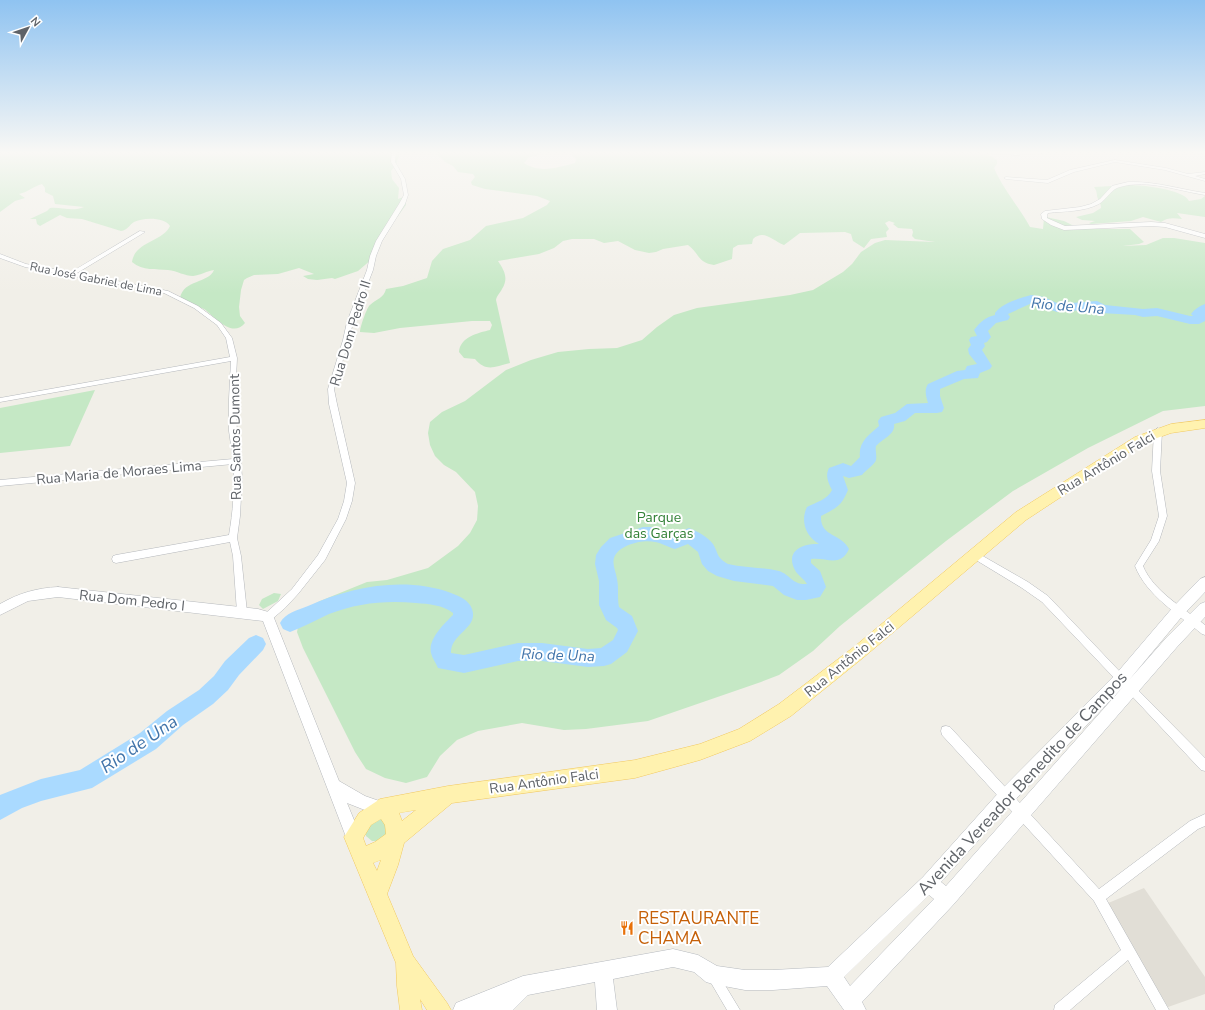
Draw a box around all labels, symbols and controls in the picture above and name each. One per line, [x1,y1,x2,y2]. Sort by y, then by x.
north arrow [8,8,48,48]
text: N [27,14,44,30]
street label: Rua José Gabriel de Lima [28,258,164,300]
street label: Rua Dom Pedro II [325,278,376,388]
water label: Rio de Una [1030,293,1106,319]
street label: Rua Santos Dumont [225,374,246,500]
street label: Rua Antônio Falci [1054,427,1158,500]
street label: Rua Maria de Moraes Lima [35,456,203,489]
park label: Parque das Garças [625,508,694,543]
street label: Rua Dom Pedro I [78,586,186,615]
street label: Rua Antônio Falci [801,617,898,701]
water label: Rio de Una [521,644,595,666]
street label: Avenida Vereador Benedito de Campos [912,666,1133,900]
water label: Rio de Una [96,709,182,779]
street label: Rua Antônio Falci [488,764,600,799]
place label: RESTAURANTE CHAMA [638,907,759,950]
restaurant icon: RESTAURANTE CHAMA [619,920,635,936]

